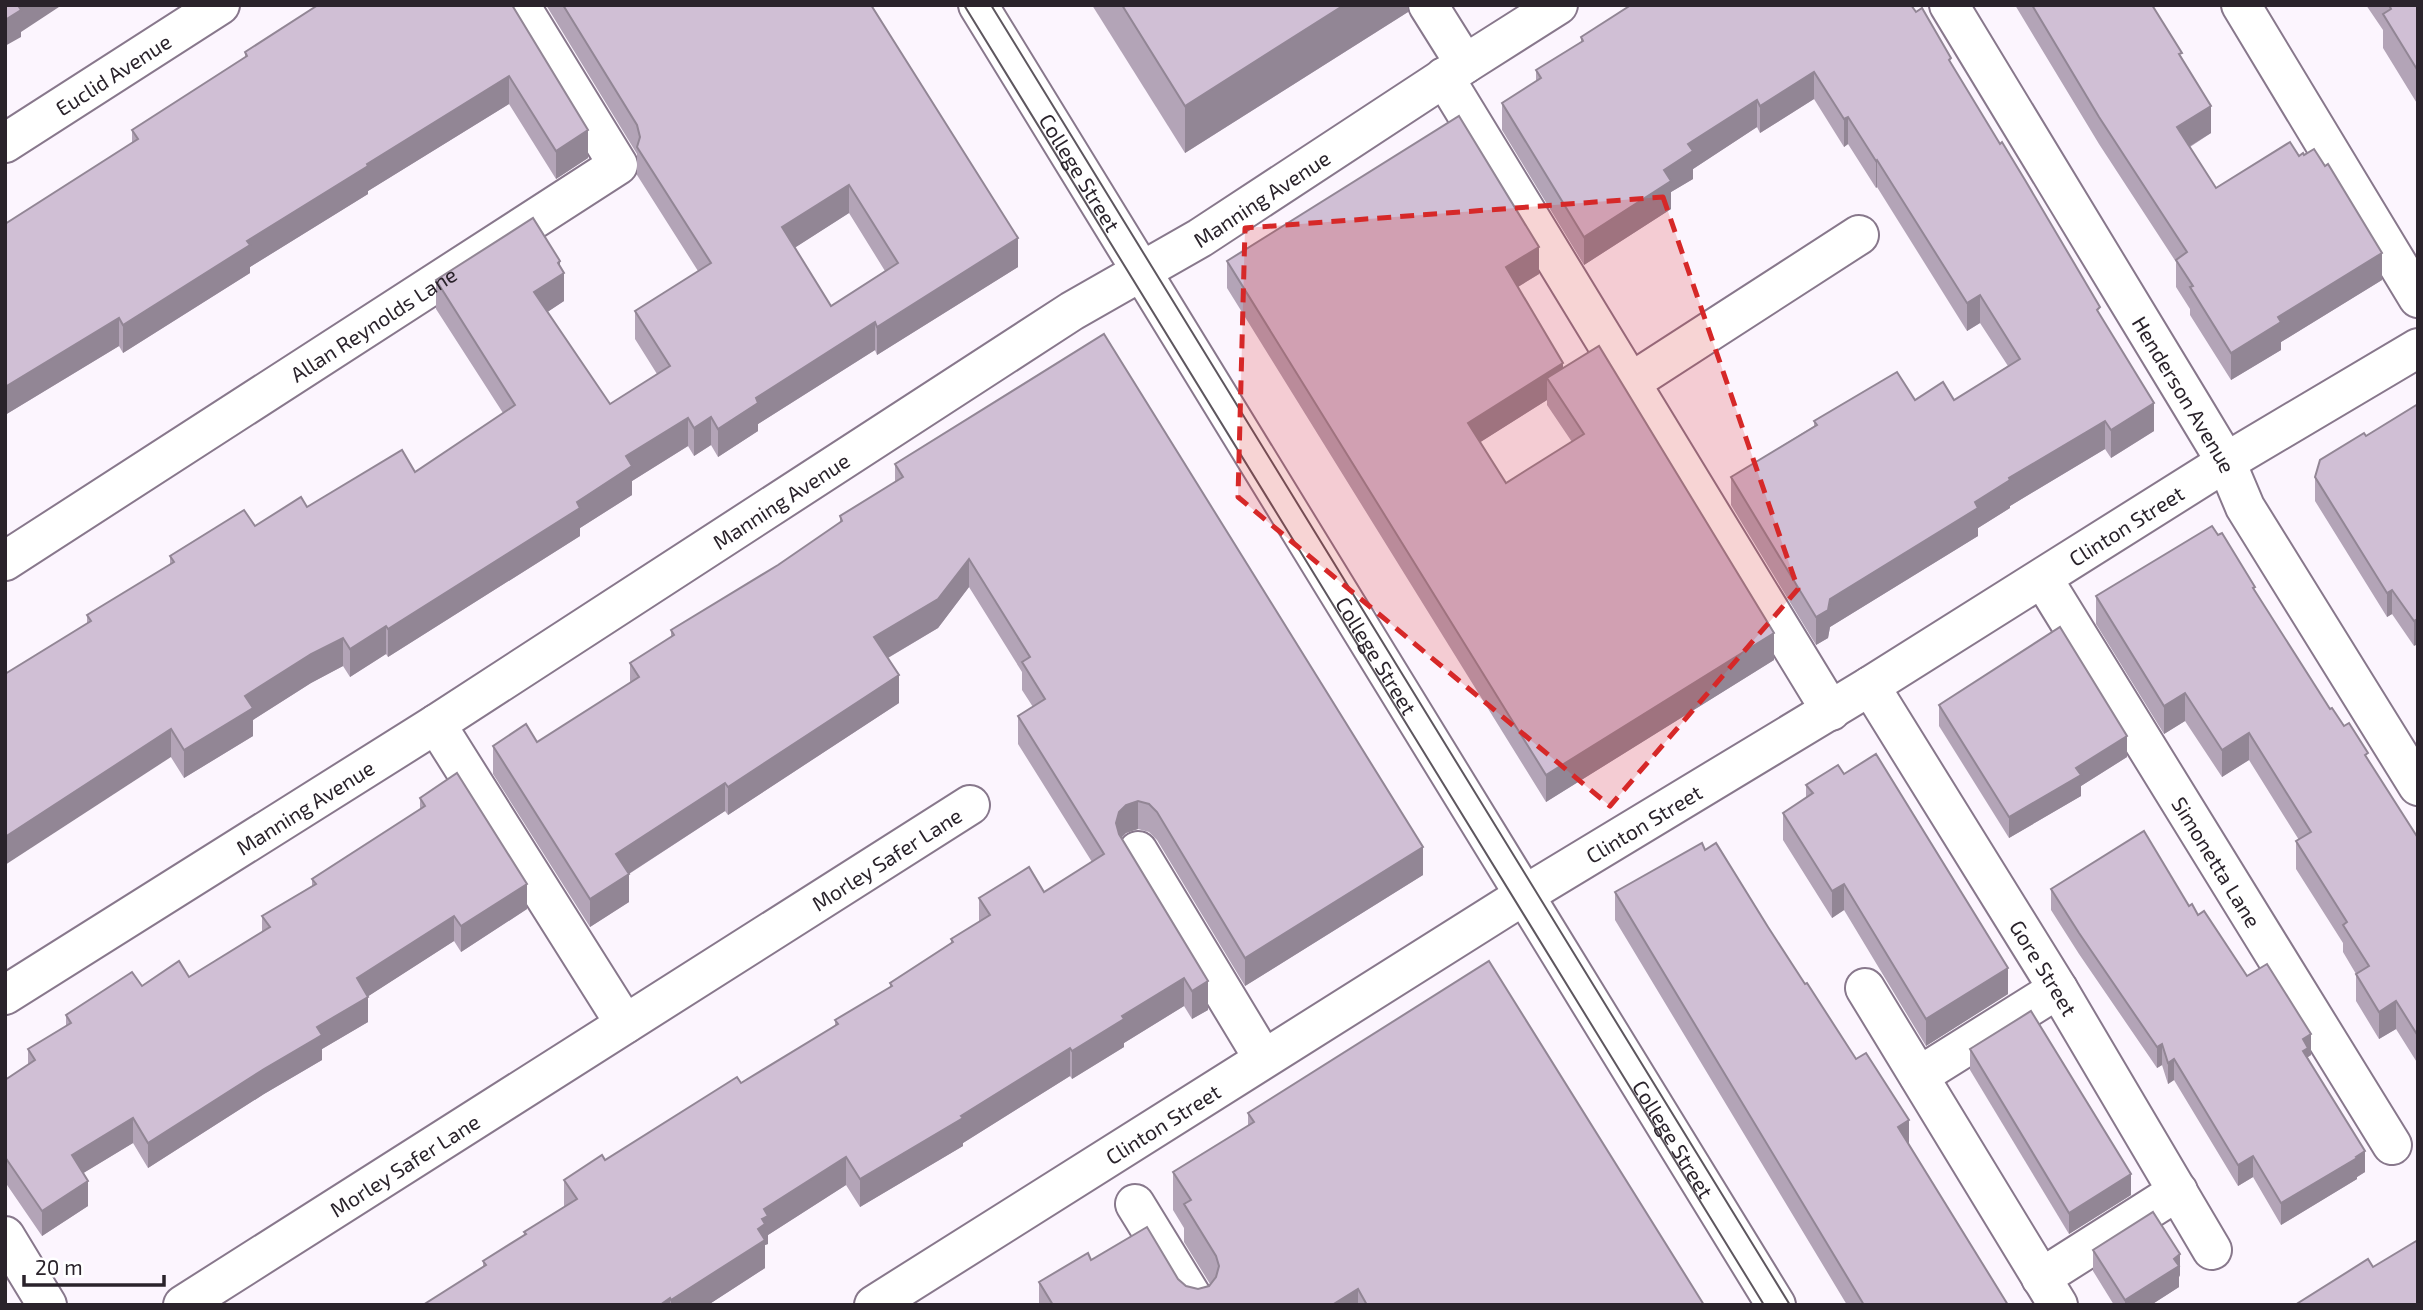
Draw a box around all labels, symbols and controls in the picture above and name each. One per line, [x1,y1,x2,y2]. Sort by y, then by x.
street label: Euclid Avenue [50,28,175,120]
street label: College Street [1035,109,1126,236]
street label: Manning Avenue [1188,144,1334,252]
street label: Allan Reynolds Lane [285,261,461,386]
street label: Henderson Avenue [2128,311,2241,476]
street label: Manning Avenue [707,447,854,554]
street label: Clinton Street [2064,480,2188,570]
street label: College Street [1332,592,1423,719]
street label: Manning Avenue [231,754,378,859]
street label: Clinton Street [1581,778,1706,868]
street label: Simonetta Lane [2168,792,2267,932]
street label: Morley Safer Lane [807,802,966,915]
street label: Gore Street [2006,915,2083,1020]
street label: College Street [1628,1075,1719,1202]
street label: Clinton Street [1100,1078,1225,1169]
street label: Morley Safer Lane [325,1108,484,1221]
scale bar [24,1244,164,1288]
text: 20 m [35,1254,83,1279]

